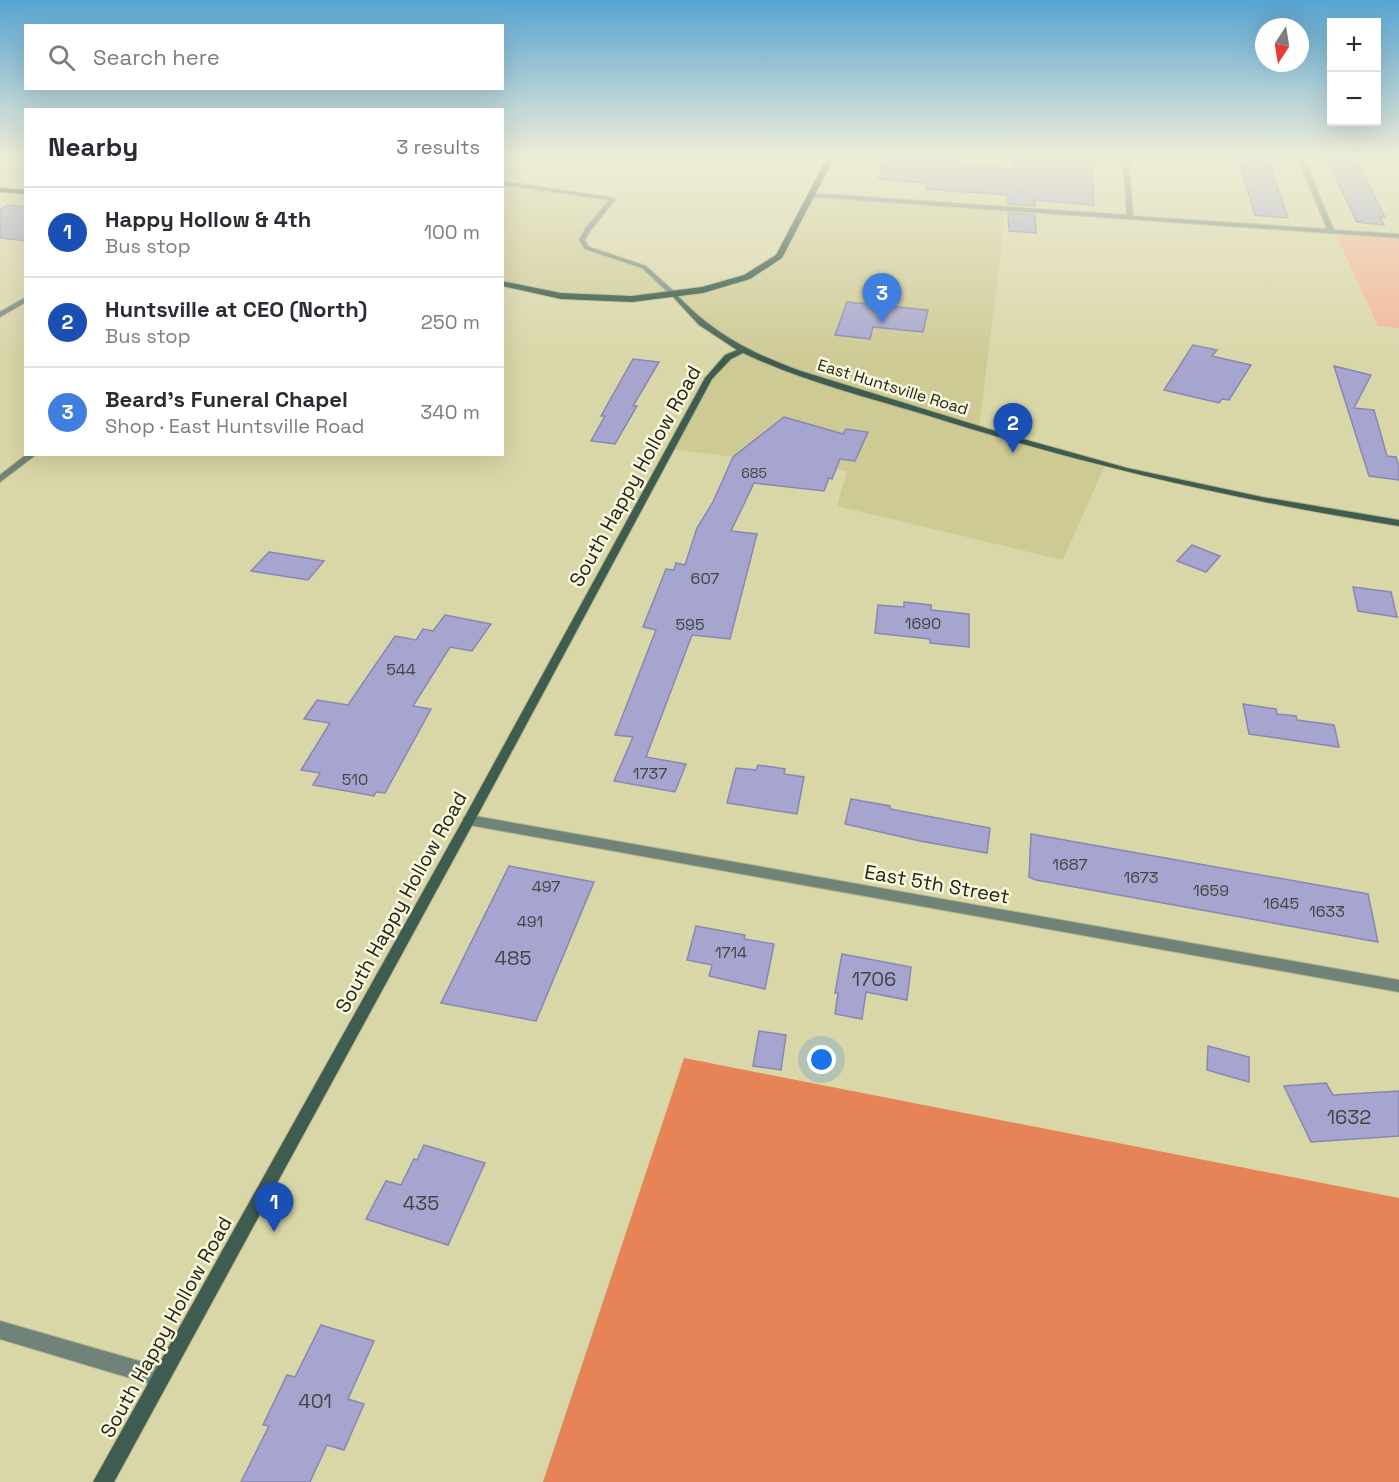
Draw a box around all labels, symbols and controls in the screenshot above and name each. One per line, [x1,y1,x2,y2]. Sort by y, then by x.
north arrow [1255,18,1309,72]
map controls [1327,18,1381,126]
button: + [1327,18,1381,72]
search box [24,24,504,90]
icon: search [45,41,78,74]
text: Search here [93,43,220,71]
button: − [1327,72,1381,126]
text: Nearby [48,130,138,164]
text: 3 results [396,134,480,160]
text: Happy Hollow & 4th [105,205,311,233]
text: 1 [63,219,72,245]
text: 100 m [424,219,480,245]
text: Bus stop [105,233,191,259]
pin: 3 [862,274,902,323]
text: Huntsville at CEO (North) [105,295,367,323]
text: 2 [62,309,73,335]
text: 250 m [421,309,480,335]
text: Bus stop [105,323,191,349]
street label: East Huntsville Road [815,354,971,420]
street label: South Happy Hollow Road [563,361,707,591]
text: Beard's Funeral Chapel [105,385,348,413]
text: 3 [61,399,74,425]
text: 340 m [420,399,480,425]
pin: 2 [994,404,1032,453]
text: Shop · East Huntsville Road [105,413,364,439]
house number: 685 [741,464,767,482]
house number: 607 [691,568,719,589]
house number: 1690 [905,613,941,634]
house number: 595 [676,614,704,635]
house number: 544 [386,659,416,680]
house number: 1737 [633,763,667,784]
house number: 510 [342,769,368,790]
street label: South Happy Hollow Road [329,787,473,1017]
house number: 1687 [1052,854,1088,875]
street label: East 5th Street [862,858,1012,910]
house number: 1673 [1124,867,1158,888]
house number: 497 [532,876,560,897]
house number: 1659 [1193,880,1229,901]
house number: 1645 [1263,893,1299,914]
house number: 1633 [1309,901,1345,922]
house number: 491 [517,911,543,932]
house number: 1714 [715,942,747,963]
house number: 485 [495,945,531,971]
house number: 1706 [852,966,896,992]
your location [807,1045,836,1074]
house number: 1632 [1327,1104,1371,1130]
pin: 1 [254,1182,294,1232]
house number: 435 [403,1190,439,1216]
street label: South Happy Hollow Road [94,1212,238,1442]
house number: 401 [298,1388,332,1414]

